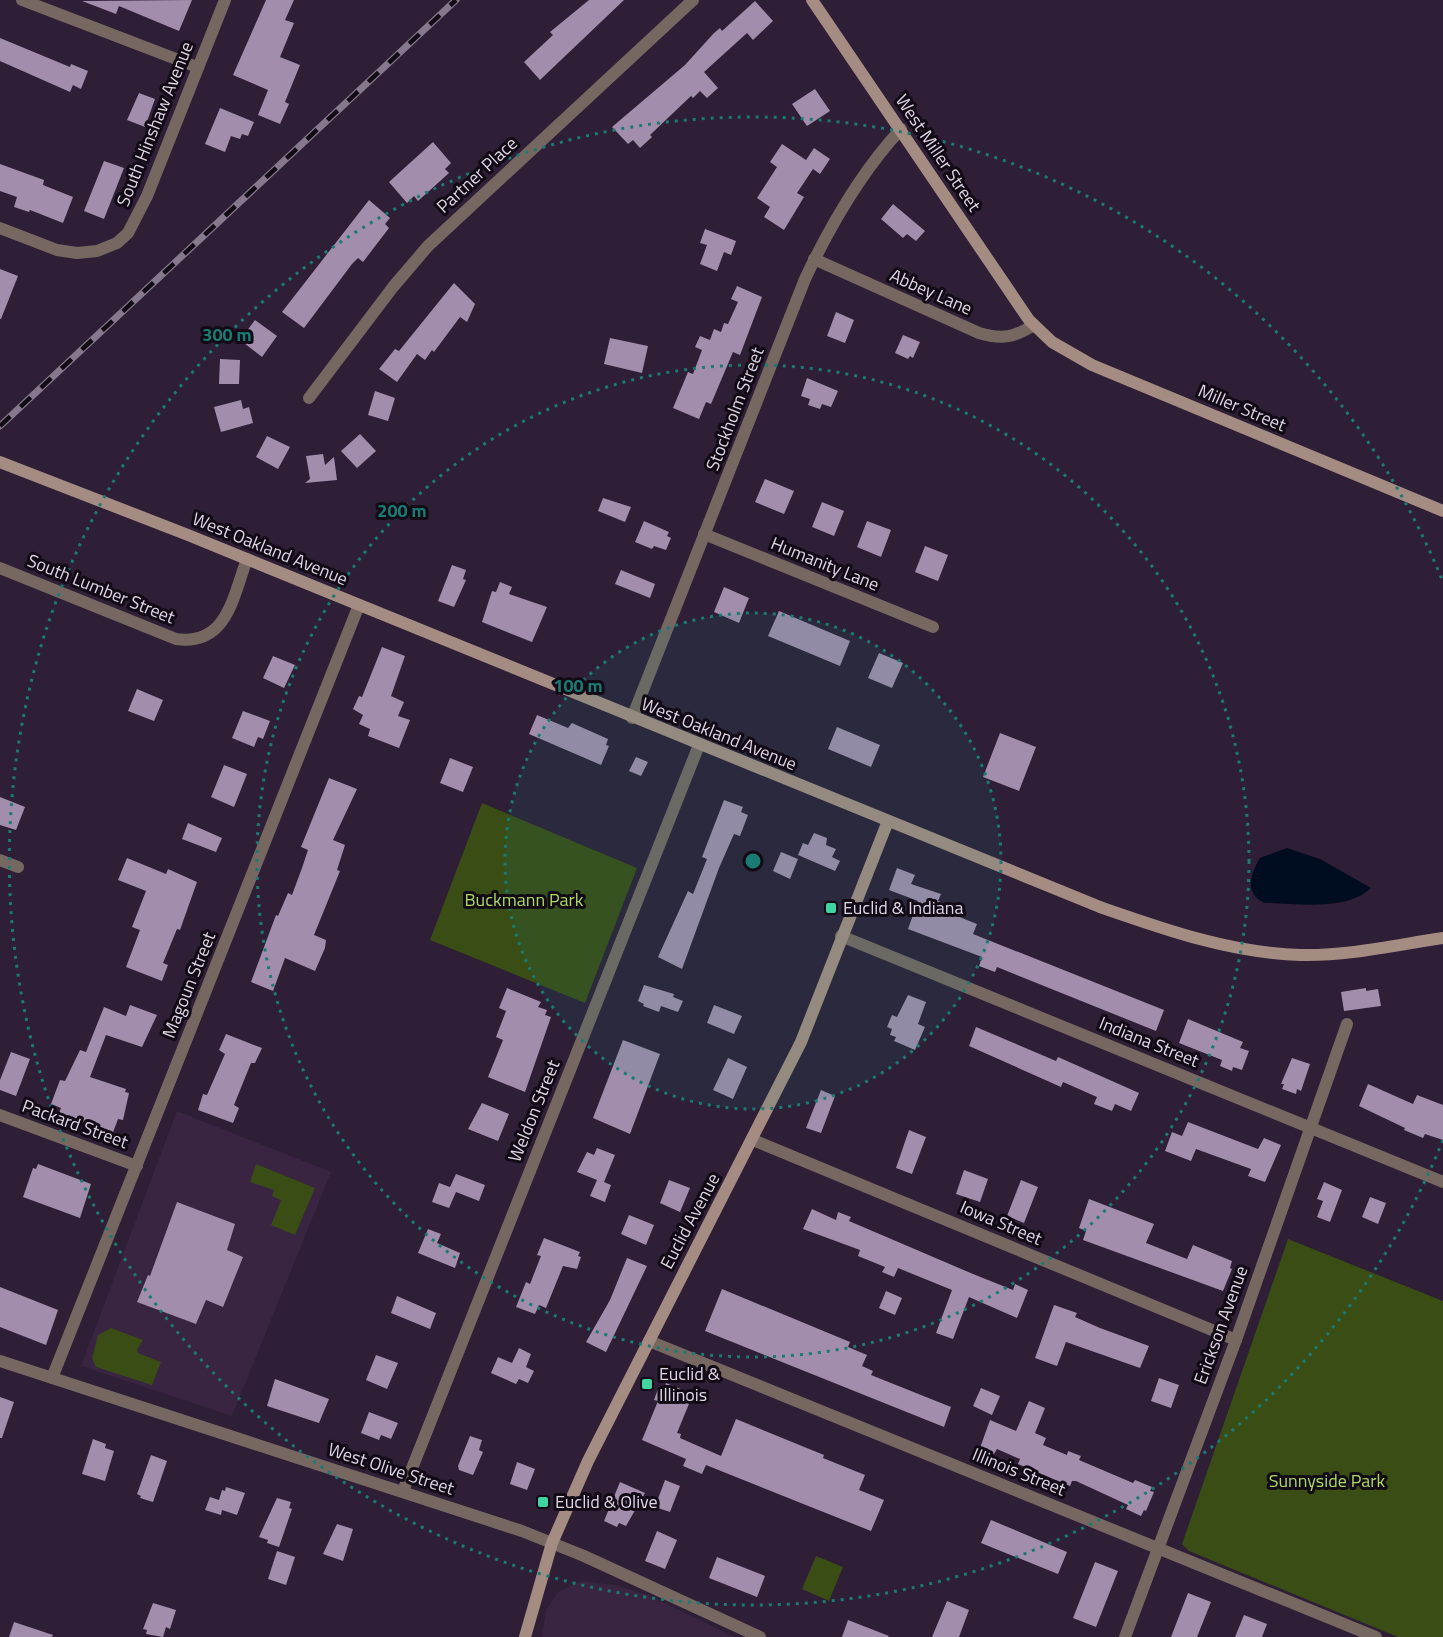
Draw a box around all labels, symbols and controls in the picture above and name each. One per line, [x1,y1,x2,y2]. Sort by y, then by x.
street label: South Hinshaw Avenue [109,37,200,210]
street label: West Miller Street [889,89,988,217]
street label: Partner Place [430,130,523,219]
street label: Abbey Lane [886,261,977,322]
text: 300 m [202,321,252,348]
street label: Stockholm Street [699,342,771,475]
street label: Miller Street [1194,377,1291,438]
text: 200 m [377,497,427,524]
street label: West Oakland Avenue [188,505,352,592]
street label: Humanity Lane [767,530,883,598]
street label: South Lumber Street [23,547,180,631]
text: 100 m [553,672,603,699]
street label: West Oakland Avenue [637,690,801,777]
centre of rings [743,851,763,871]
park label: Buckmann Park [465,886,584,913]
place label: Euclid & Indiana [843,894,963,921]
marker: Euclid & Indiana [824,901,838,915]
street label: Magoun Street [155,927,222,1042]
street label: Indiana Street [1095,1009,1204,1074]
street label: Weldon Street [501,1055,567,1166]
street label: Packard Street [18,1092,133,1155]
street label: Euclid Avenue [653,1168,726,1274]
street label: Iowa Street [956,1193,1047,1252]
street label: Erickson Avenue [1187,1262,1254,1388]
place label: Euclid & Illinois [659,1360,721,1408]
marker: Euclid & Illinois [640,1377,654,1391]
street label: West Olive Street [325,1435,458,1502]
street label: Illinois Street [968,1441,1071,1503]
park label: Sunnyside Park [1269,1467,1386,1494]
place label: Euclid & Olive [555,1488,658,1515]
marker: Euclid & Olive [536,1495,550,1509]

